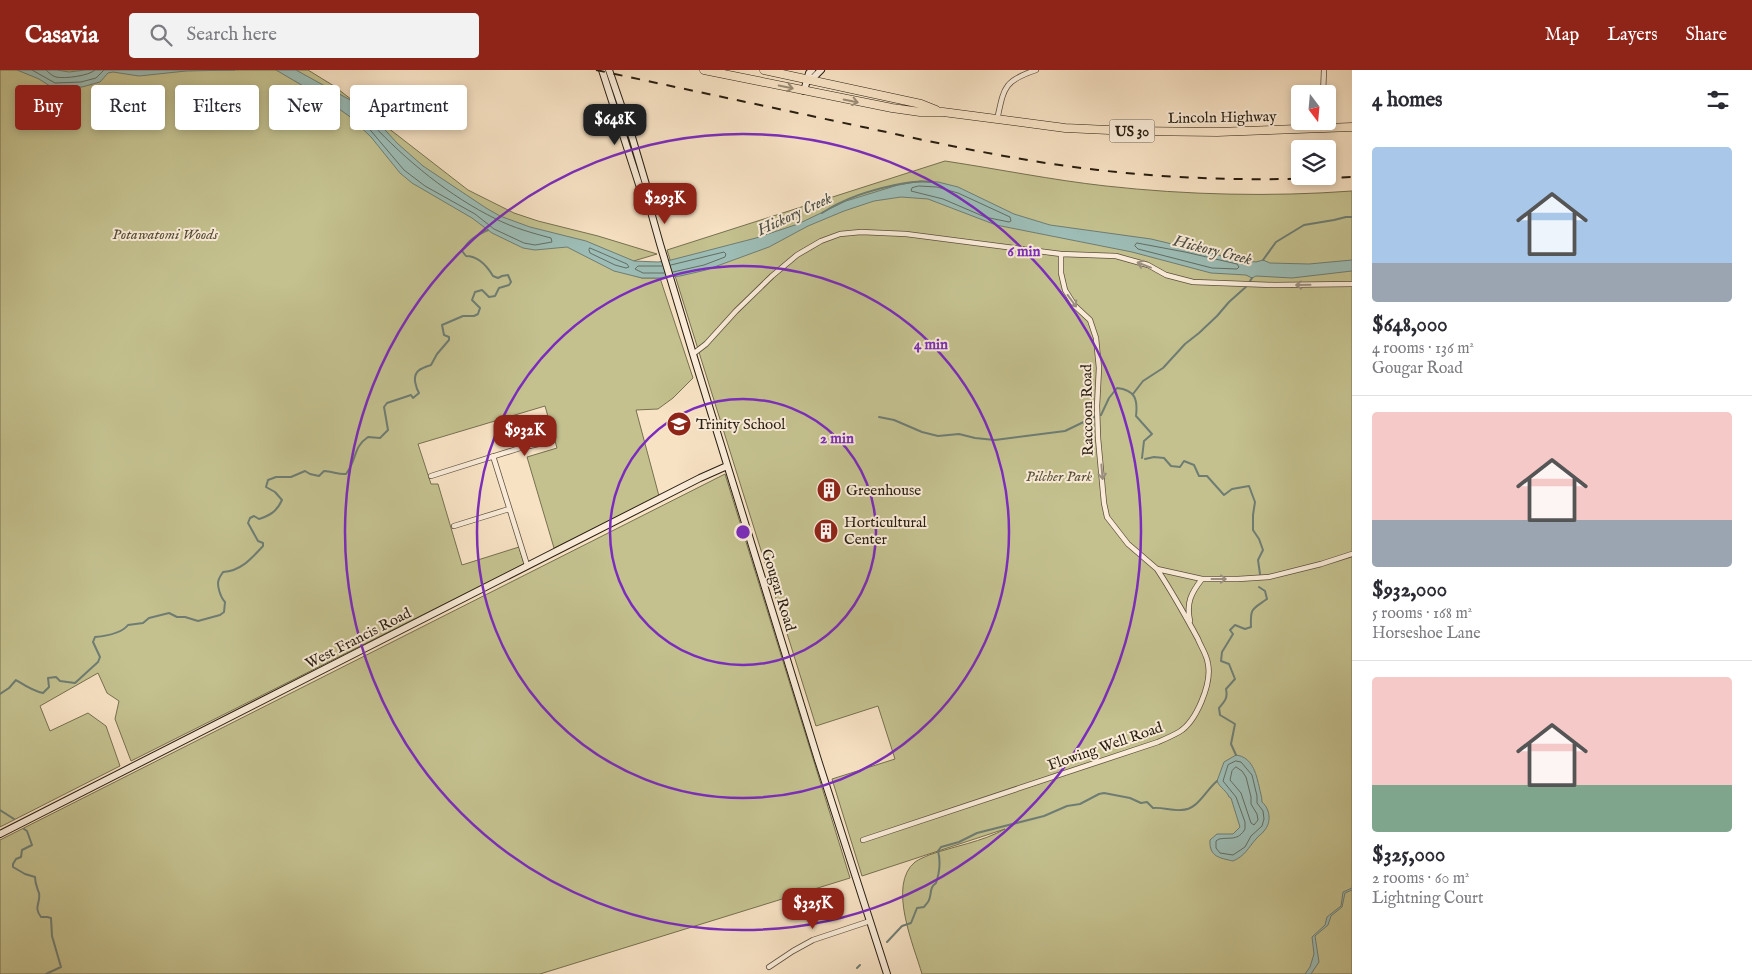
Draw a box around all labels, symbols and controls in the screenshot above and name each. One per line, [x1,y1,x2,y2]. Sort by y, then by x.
search box [129,13,479,58]
text: Casavia [25,20,99,51]
icon: search [147,21,175,49]
text: Search here [187,23,277,47]
text: Map [1545,24,1579,47]
text: Layers [1607,24,1658,47]
text: Share [1686,24,1727,47]
one-way arrow [777,83,793,93]
chip: Buy [15,85,81,130]
chip: Rent [91,85,165,130]
chip: Filters [175,85,259,130]
chip: New [269,85,340,130]
chip: Apartment [350,85,467,130]
north arrow [1291,85,1336,130]
map controls [1291,85,1336,185]
icon: filters [1704,86,1732,114]
text: 4 homes [1372,87,1442,114]
one-way arrow [843,97,859,106]
pin: $648K [580,104,650,146]
street label: Lincoln Highway [1167,107,1277,128]
text: $648K [594,110,636,130]
road number: US 30 [1110,119,1154,142]
button: layers [1291,140,1336,185]
icon: home [1507,179,1597,269]
pin: $293K [630,182,700,225]
text: $293K [645,189,685,209]
water label: Hickory Creek [753,189,836,241]
park label: Potawatomi Woods [112,225,218,244]
water label: Hickory Creek [1170,231,1254,270]
text: 6 min [1007,242,1041,261]
one-way arrow [1137,260,1152,269]
one-way arrow [1296,280,1312,289]
one-way arrow [1067,293,1077,307]
text: $648,000 [1372,312,1448,339]
text: 4 min [914,335,948,354]
text: 4 rooms · 136 m² [1372,339,1474,359]
text: Gougar Road [1372,359,1463,379]
street label: Raccoon Road [1077,363,1098,456]
school or university icon: Trinity School [666,411,692,437]
pin: $932K [490,414,560,457]
place label: Trinity School [696,415,786,434]
text: $932K [505,421,545,441]
text: 2 min [820,429,854,448]
icon: home [1507,445,1597,535]
one-way arrow [1097,463,1106,479]
park label: Pilcher Park [1026,467,1092,486]
building icon: Greenhouse [816,477,842,503]
place label: Greenhouse [846,481,921,500]
place label: Horticultural Center [844,513,928,549]
building icon: Horticultural Center [813,518,839,544]
centre of rings [734,523,752,541]
street label: Gougar Road [757,547,800,635]
one-way arrow [1210,574,1226,584]
text: $932,000 [1372,577,1447,604]
street label: West Francis Road [302,603,415,673]
text: 5 rooms · 168 m² [1372,604,1472,624]
text: Horseshoe Lane [1372,624,1481,644]
icon: home [1507,710,1597,800]
street label: Flowing Well Road [1045,718,1166,775]
text: $325,000 [1372,842,1445,869]
text: 2 rooms · 60 m² [1372,869,1470,889]
pin: $325K [778,888,848,930]
text: Lightning Court [1372,889,1483,909]
text: $325K [793,894,833,914]

